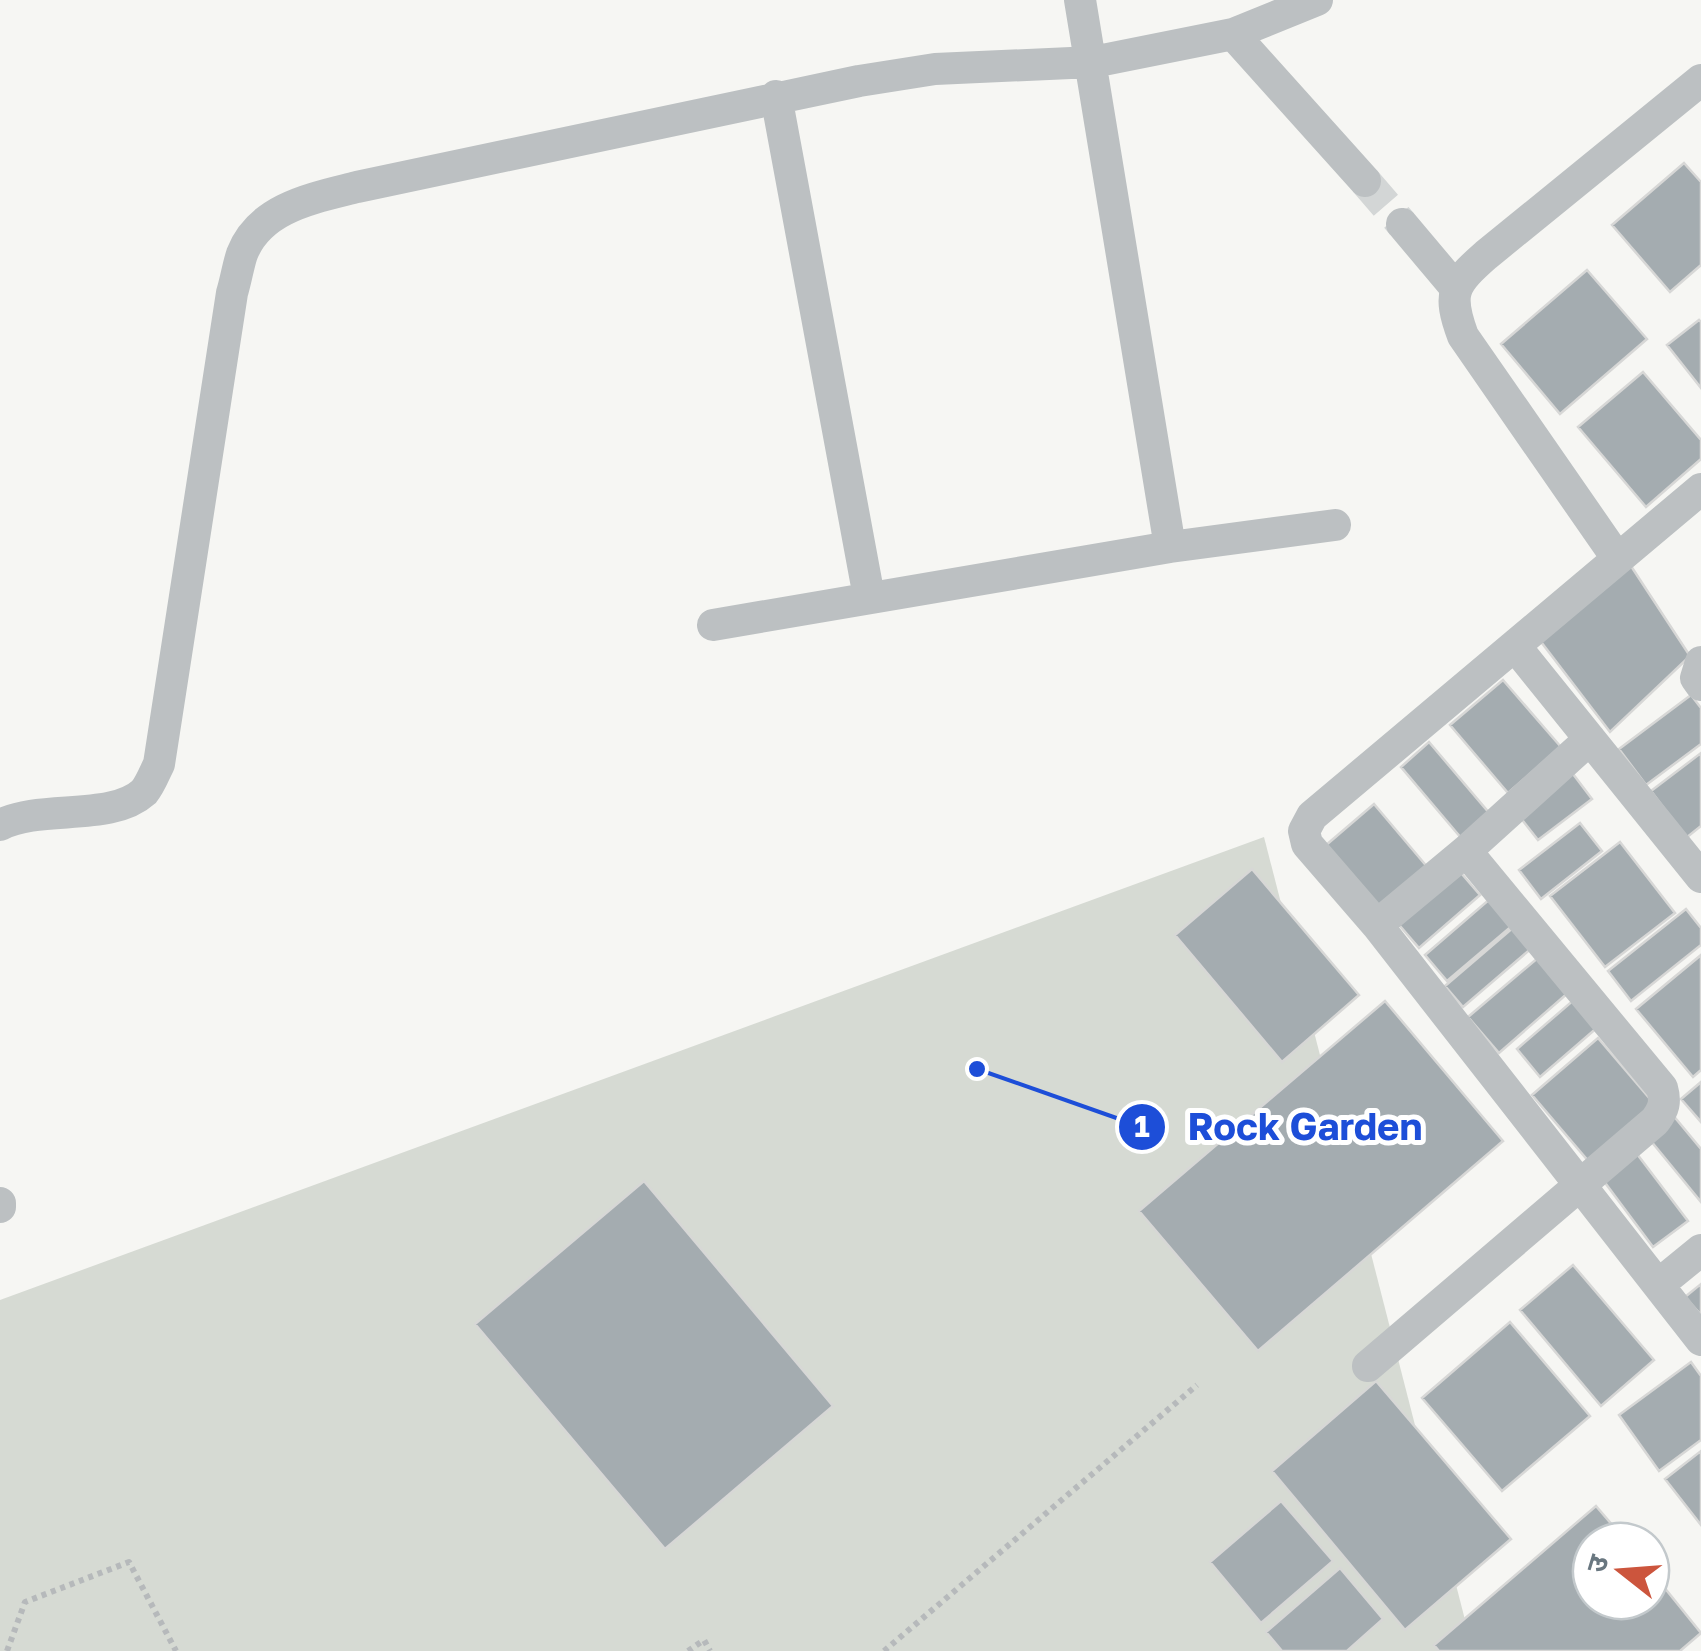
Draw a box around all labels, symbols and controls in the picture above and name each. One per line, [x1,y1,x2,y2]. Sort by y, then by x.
callout: Rock Garden [1117,1093,1442,1161]
text: Rock Garden [1187,1103,1423,1148]
text: 1 [1134,1108,1150,1144]
north arrow [1571,1521,1671,1621]
text: उ [1578,1550,1615,1576]

